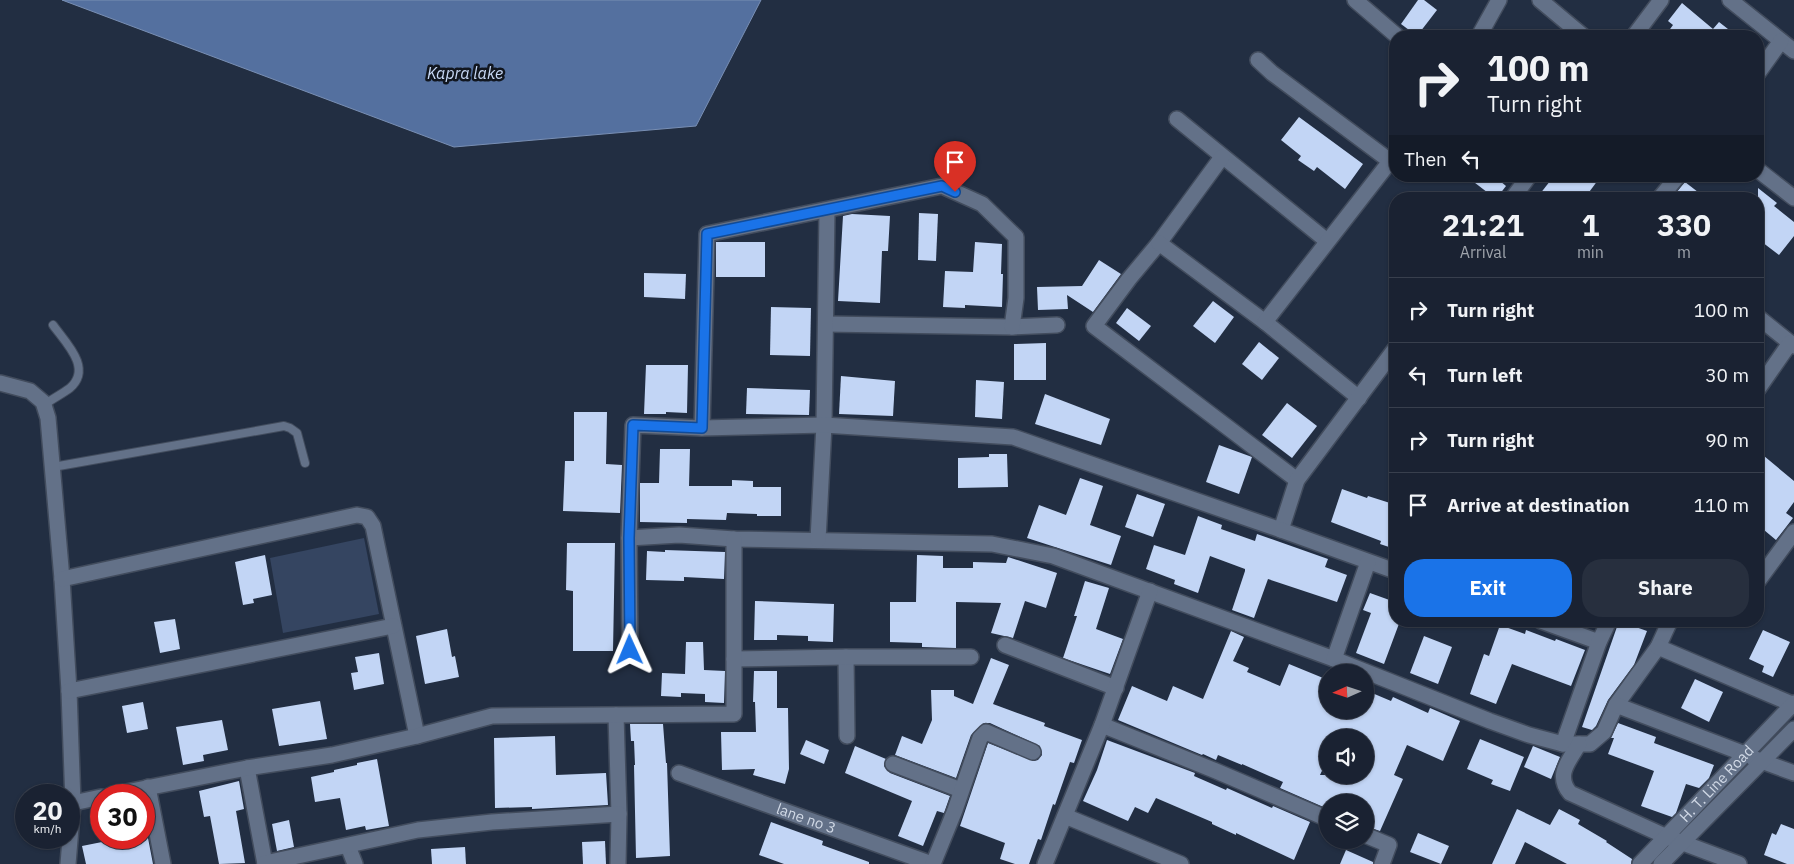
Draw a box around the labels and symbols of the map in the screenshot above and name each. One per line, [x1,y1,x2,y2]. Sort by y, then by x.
water label: Kapra lake [427,63,503,83]
pin [934,141,976,192]
position arrow [603,623,655,675]
north arrow [1319,664,1374,719]
street label: H. T. Line Road [1675,741,1758,826]
speed limit sign: 30 [90,784,155,849]
street label: lane no 3 [774,799,839,838]

